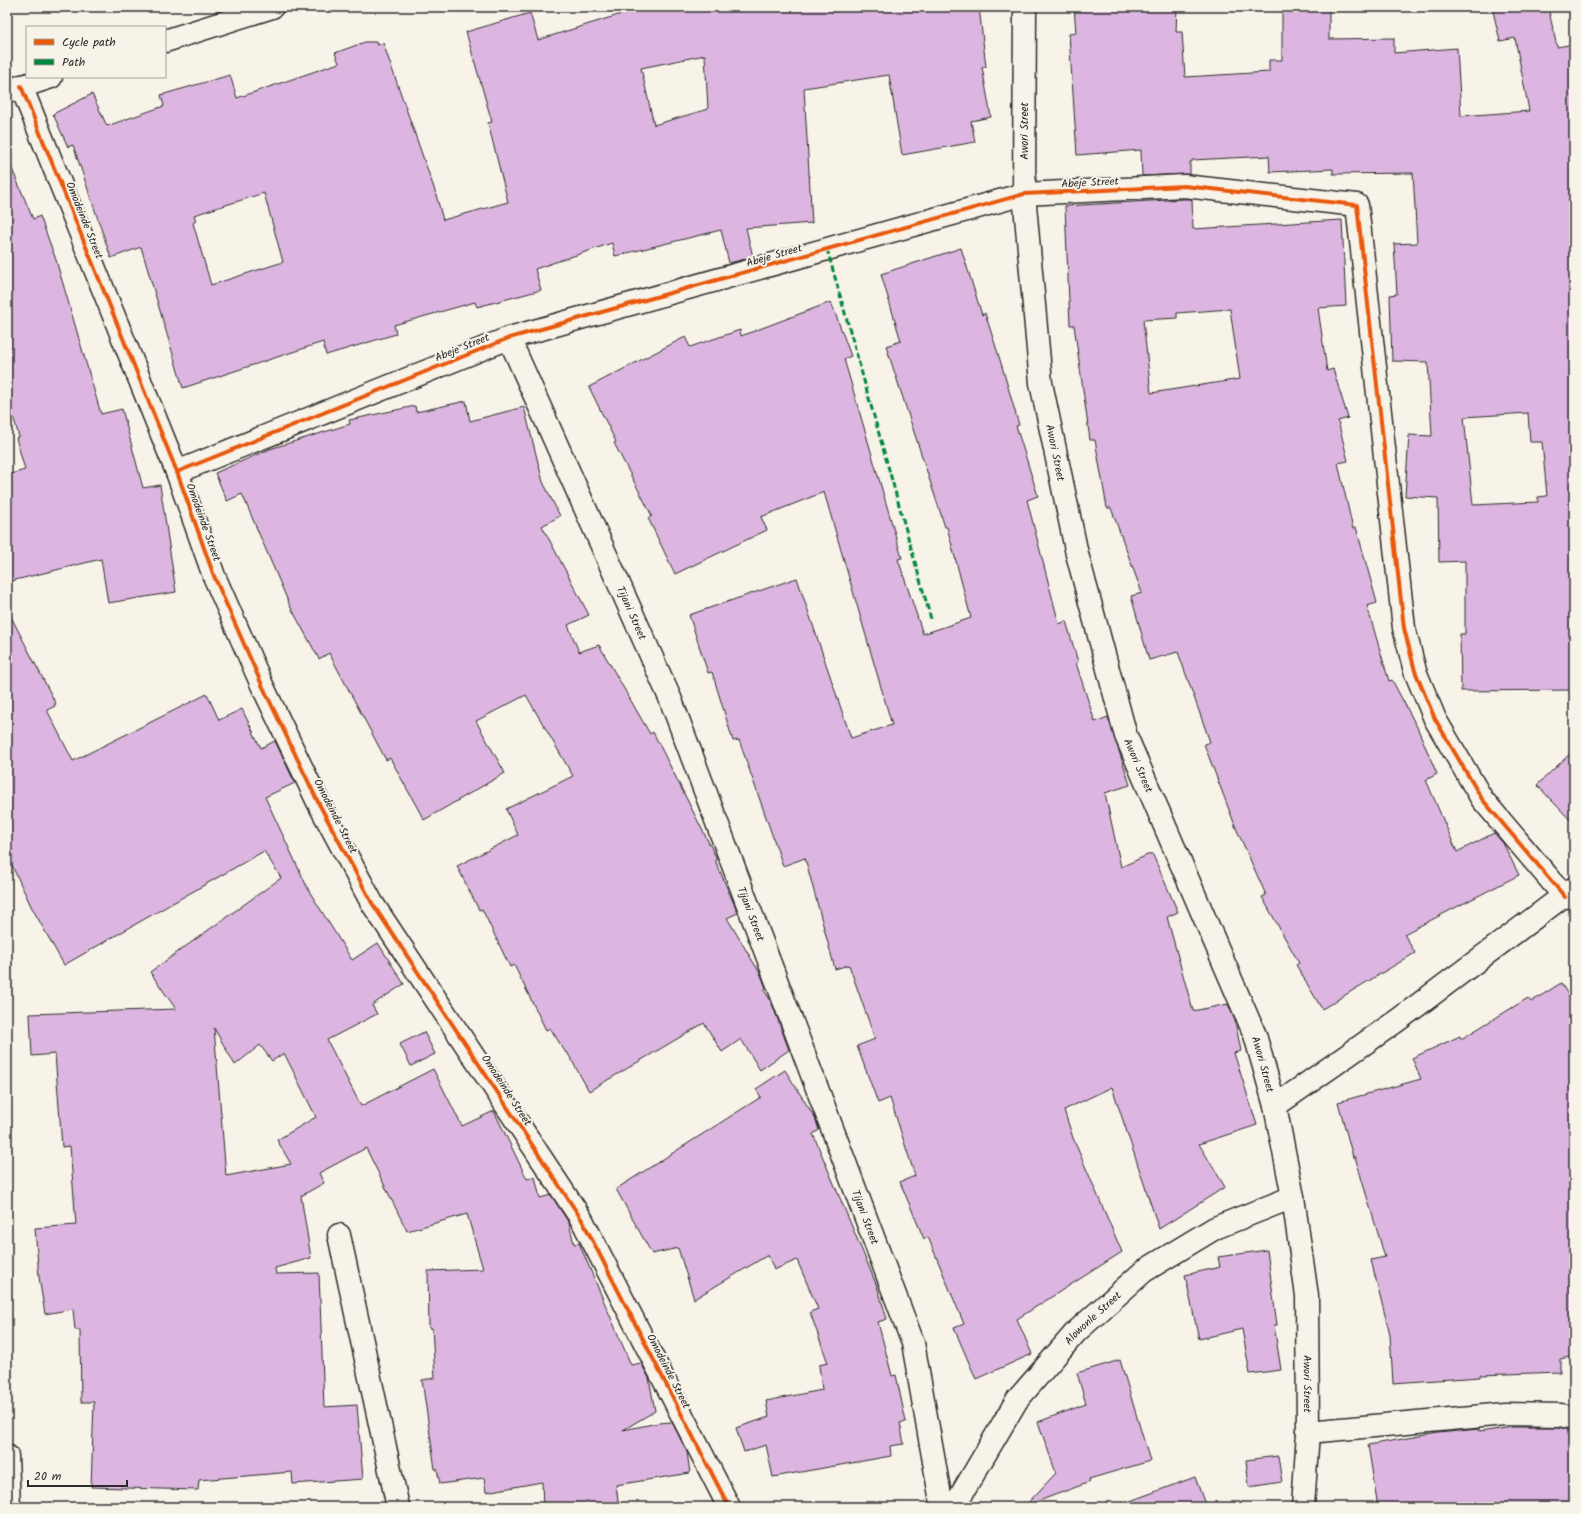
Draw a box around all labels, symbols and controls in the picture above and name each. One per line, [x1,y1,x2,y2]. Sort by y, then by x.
legend [26,26,166,78]
text: Cycle path [62,33,116,52]
text: Path [62,53,85,72]
street label: Awori Street [1016,101,1034,160]
street label: Abeje Street [1061,172,1120,193]
street label: Omodeinde Street [60,179,108,263]
street label: Abeje Street [744,239,805,273]
street label: Abeje Street [432,329,493,367]
street label: Awori Street [1040,423,1070,484]
street label: Omodeinde Street [181,481,226,565]
street label: Tijani Street [611,583,651,644]
street label: Awori Street [1118,736,1158,797]
street label: Omodeinde Street [308,776,362,858]
street label: Tijani Street [732,884,769,945]
street label: Awori Street [1246,1034,1279,1095]
street label: Omodeinde Street [476,1051,536,1131]
street label: Tijani Street [846,1187,883,1248]
street label: Alowonle Street [1060,1287,1127,1350]
street label: Omodeinde Street [641,1331,695,1413]
street label: Awori Street [1297,1355,1316,1414]
scale bar [28,1462,127,1488]
text: 20 m [34,1467,62,1486]

